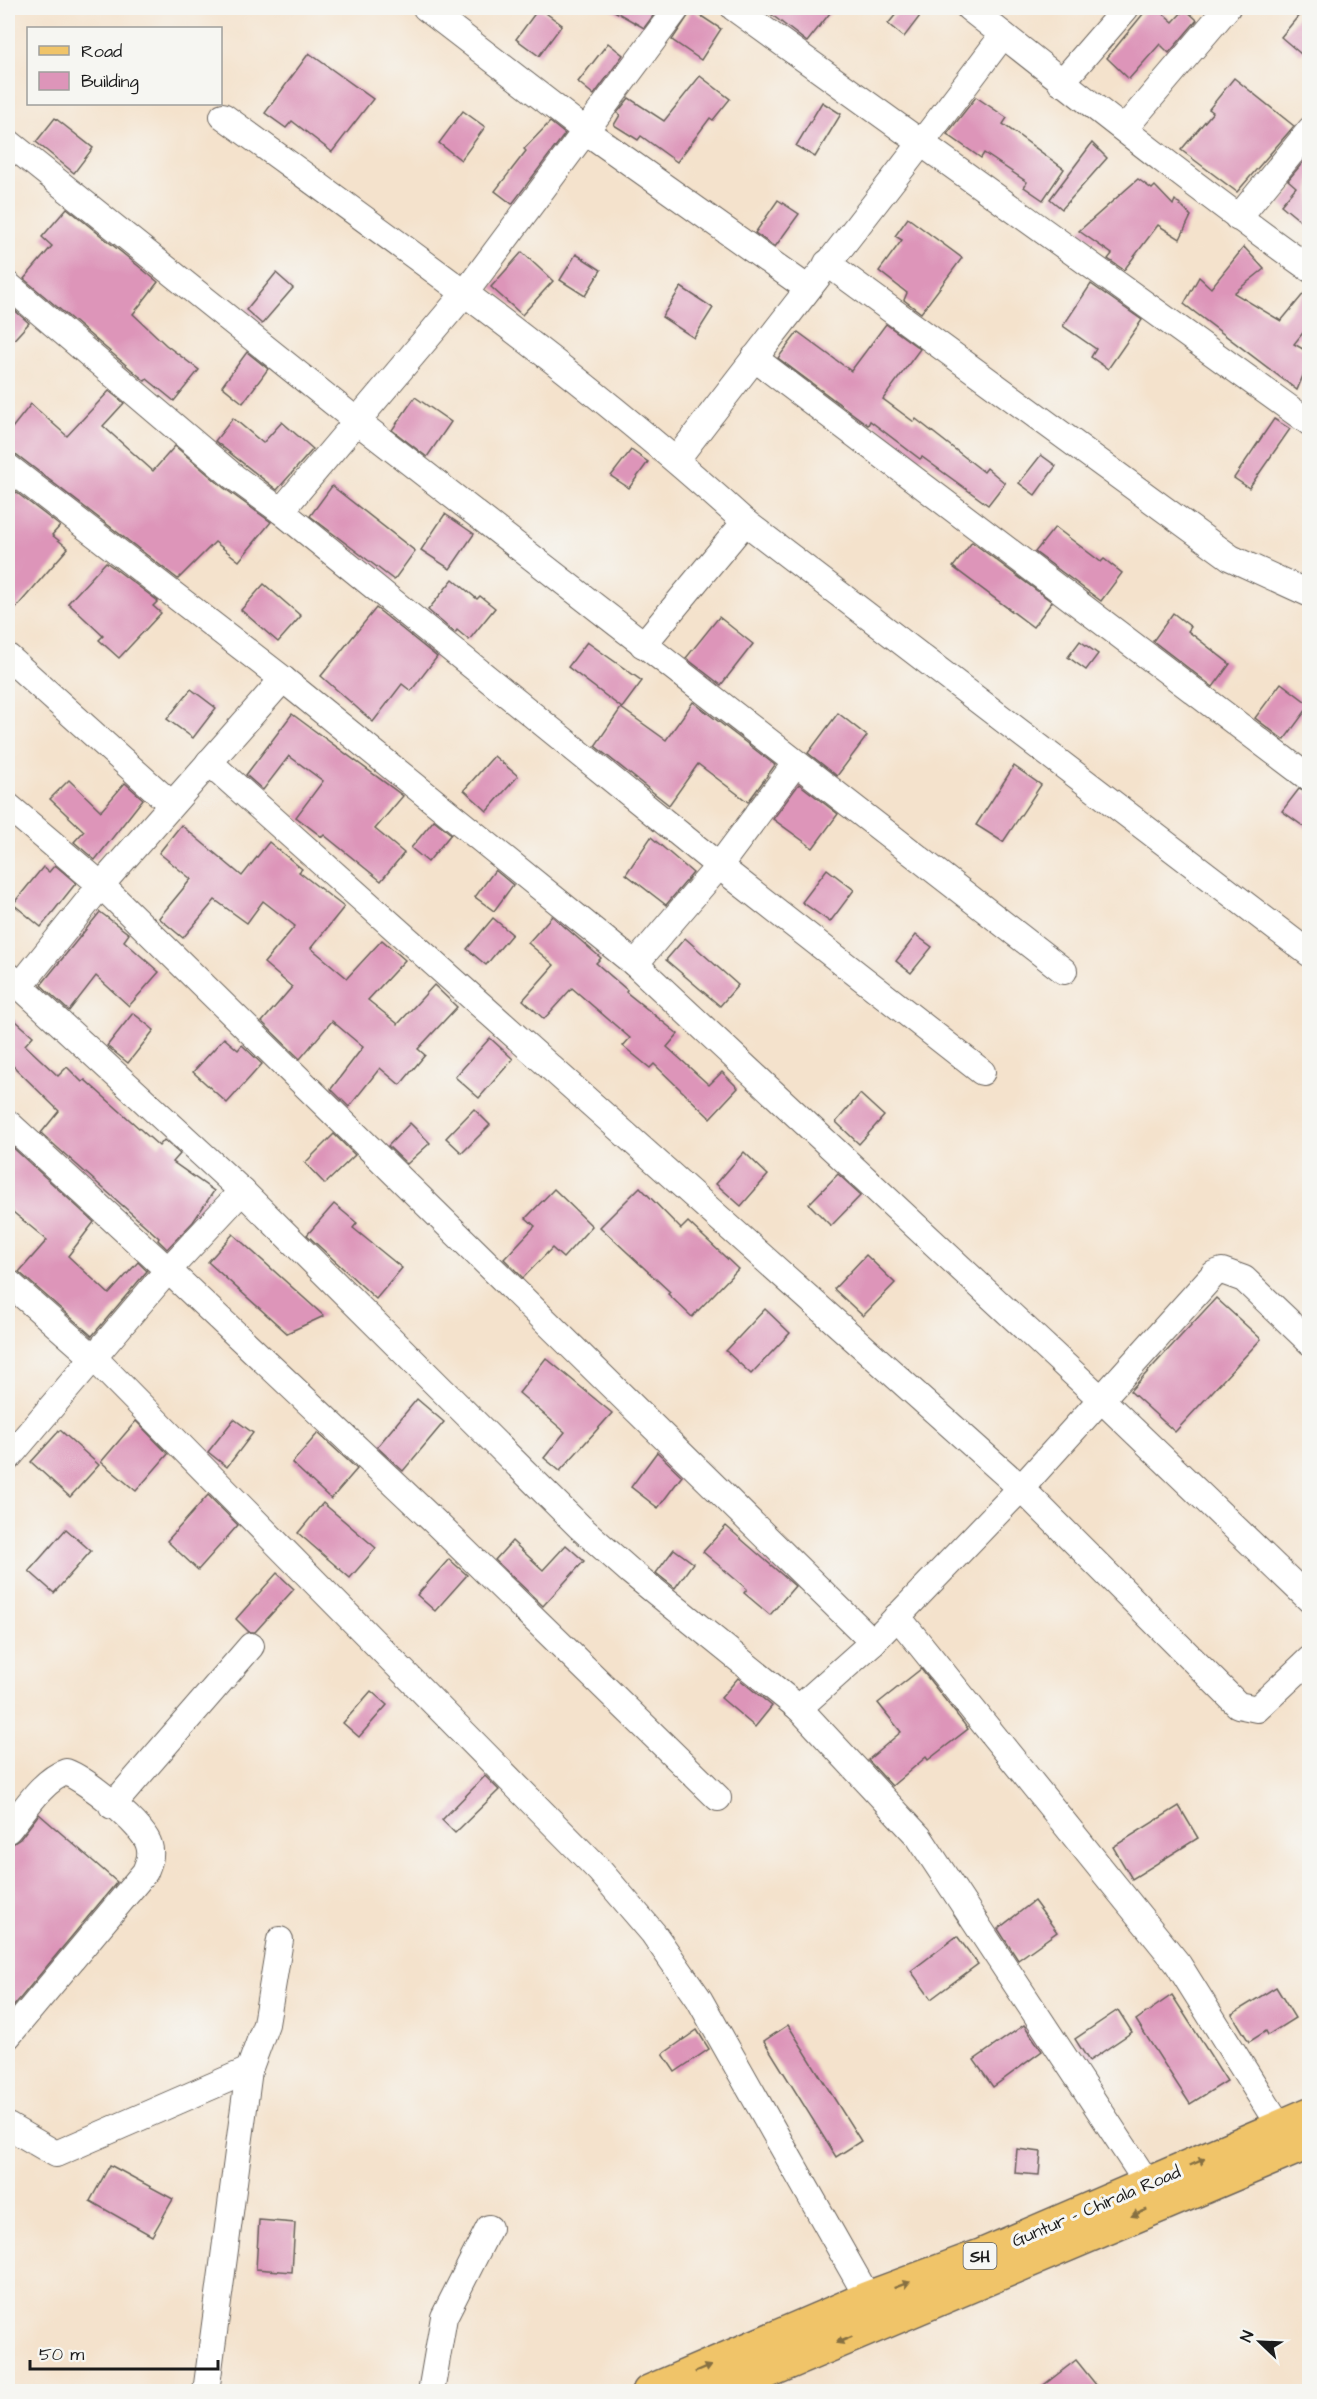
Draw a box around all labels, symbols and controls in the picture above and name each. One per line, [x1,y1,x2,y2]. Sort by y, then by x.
legend [27,27,222,105]
text: Road [81,39,122,64]
text: Building [81,69,139,95]
one-way arrow [1190,2157,1208,2167]
street label: Guntur - Chirala Road [1008,2160,1184,2253]
one-way arrow [1131,2209,1148,2218]
road number: SH [964,2243,996,2269]
one-way arrow [893,2280,911,2290]
north arrow [1230,2312,1290,2372]
text: N [1235,2328,1259,2345]
scale bar [30,2333,218,2371]
one-way arrow [835,2335,853,2345]
text: 50 m [39,2342,84,2367]
one-way arrow [694,2364,711,2373]

